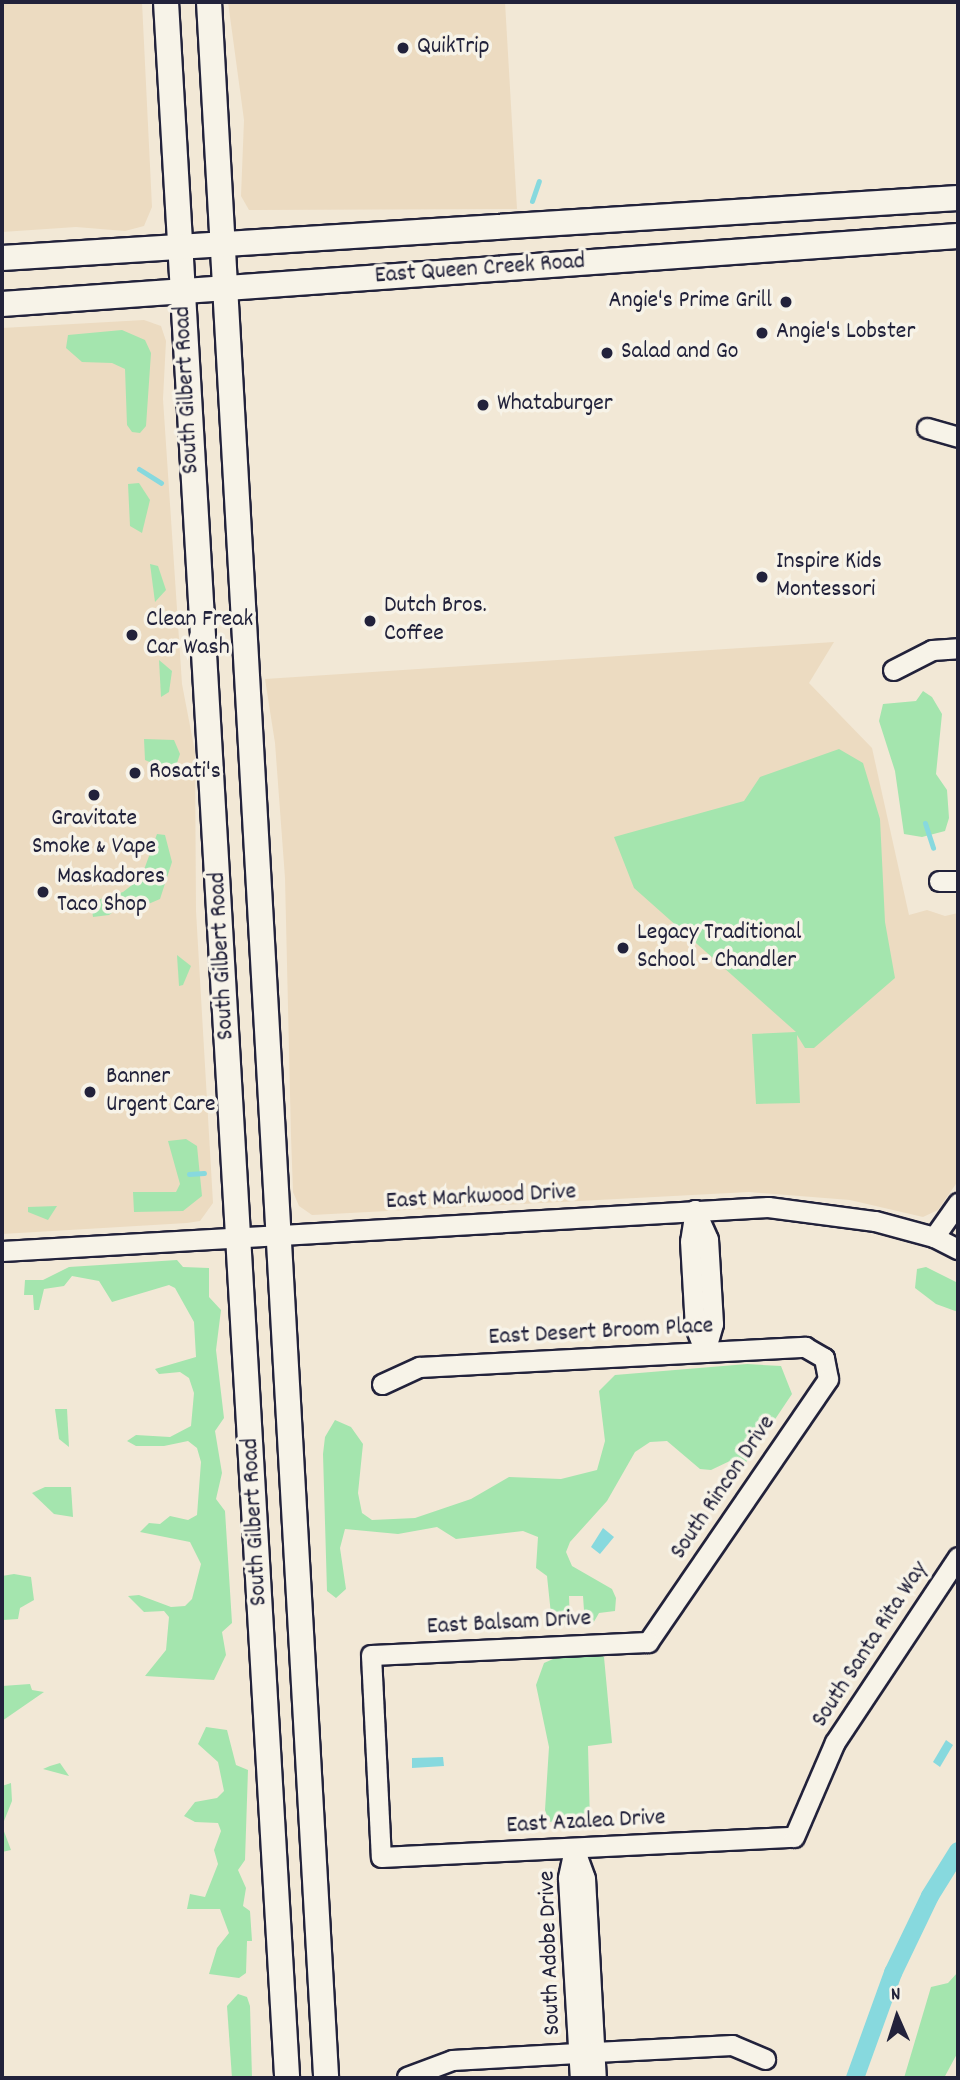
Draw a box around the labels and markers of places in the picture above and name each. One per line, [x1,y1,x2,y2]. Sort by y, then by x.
place label: QuikTrip [417,34,490,62]
marker: QuikTrip [395,40,411,56]
place label: Angie's Prime Grill [608,288,772,316]
marker: Angie's Prime Grill [778,294,794,310]
place label: Angie's Lobster [776,319,915,347]
marker: Angie's Lobster [754,325,770,341]
place label: Salad and Go [621,339,738,367]
marker: Salad and Go [599,345,615,361]
place label: Whataburger [497,391,613,419]
marker: Whataburger [475,397,491,413]
place label: Inspire Kids Montessori [776,549,882,605]
marker: Inspire Kids Montessori [754,569,770,585]
place label: Dutch Bros. Coffee [384,593,487,649]
place label: Clean Freak Car Wash [146,607,253,663]
marker: Dutch Bros. Coffee [362,613,378,629]
marker: Clean Freak Car Wash [124,627,140,643]
place label: Rosati's [149,759,221,787]
marker: Rosati's [127,765,143,781]
marker: Gravitate Smoke & Vape [86,787,102,803]
place label: Gravitate Smoke & Vape [32,806,156,862]
place label: Maskadores Taco Shop [57,864,165,920]
marker: Maskadores Taco Shop [35,884,51,900]
place label: Legacy Traditional School - Chandler [637,920,801,976]
marker: Legacy Traditional School - Chandler [615,940,631,956]
place label: Banner Urgent Care [106,1064,216,1120]
marker: Banner Urgent Care [80,1082,100,1102]

